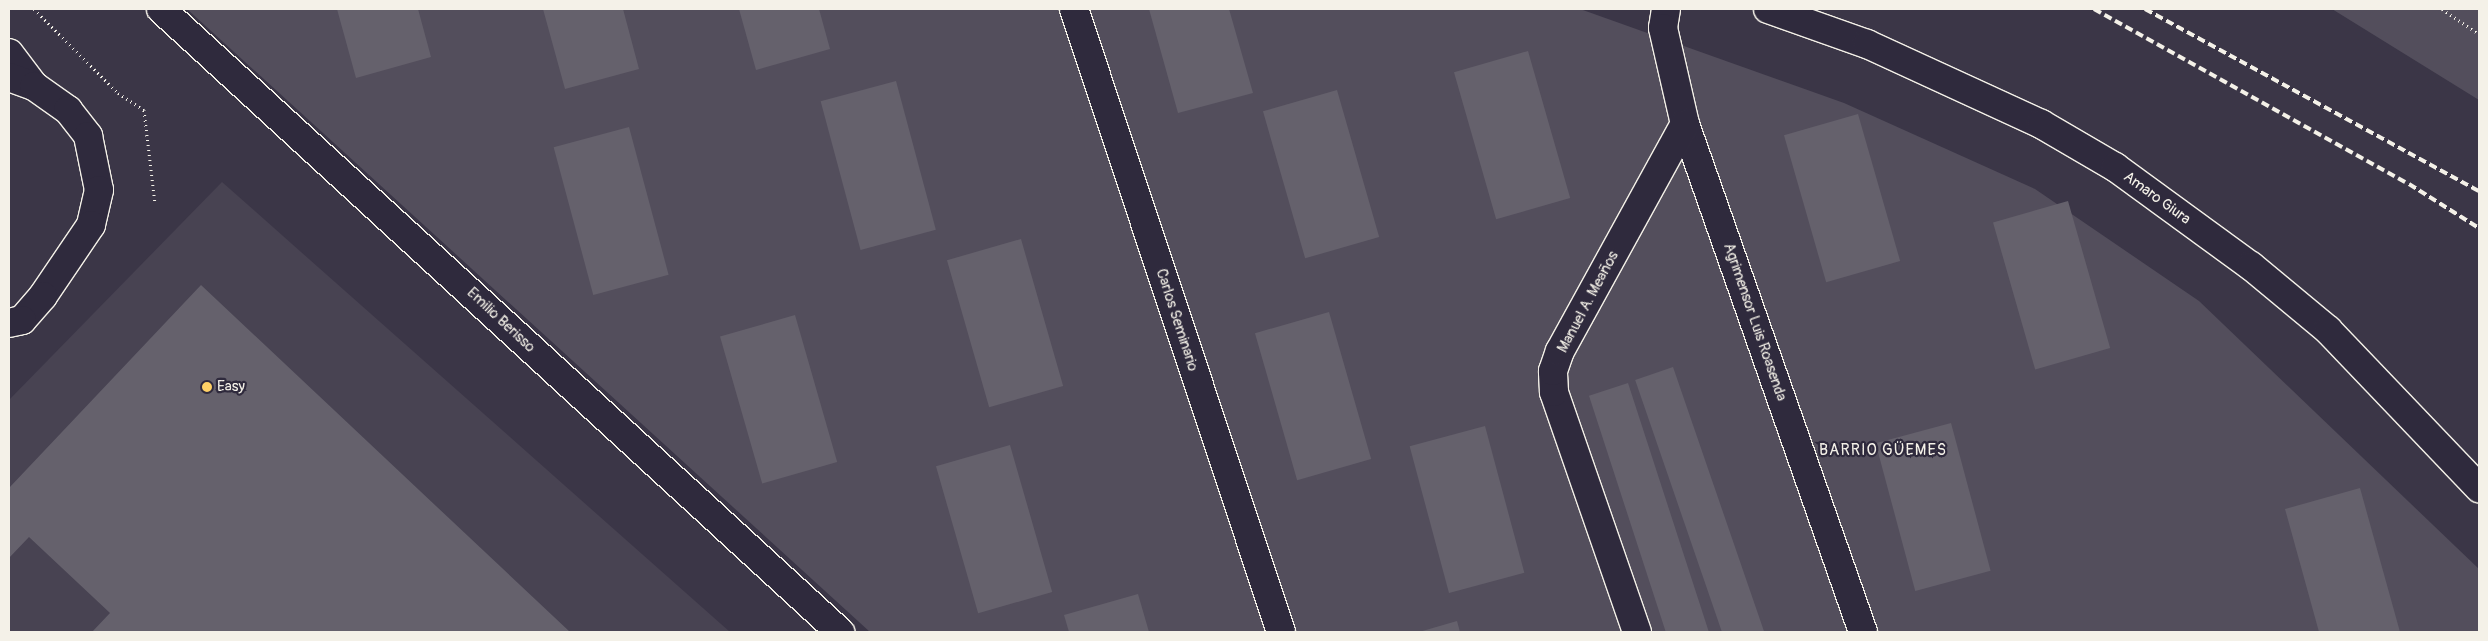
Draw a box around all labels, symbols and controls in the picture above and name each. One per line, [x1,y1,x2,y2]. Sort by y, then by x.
street label: Amaro Giura [2120,168,2194,228]
street label: Agrimensor Luis Roasenda [1719,241,1791,403]
street label: Manuel A. Meaños [1554,248,1622,356]
street label: Carlos Seminario [1152,267,1202,373]
street label: Emilio Berisso [463,284,539,356]
place label: Easy [217,378,245,396]
marker: Easy [201,381,213,393]
district label: BARRIO GÜEMES [1817,440,1949,460]

